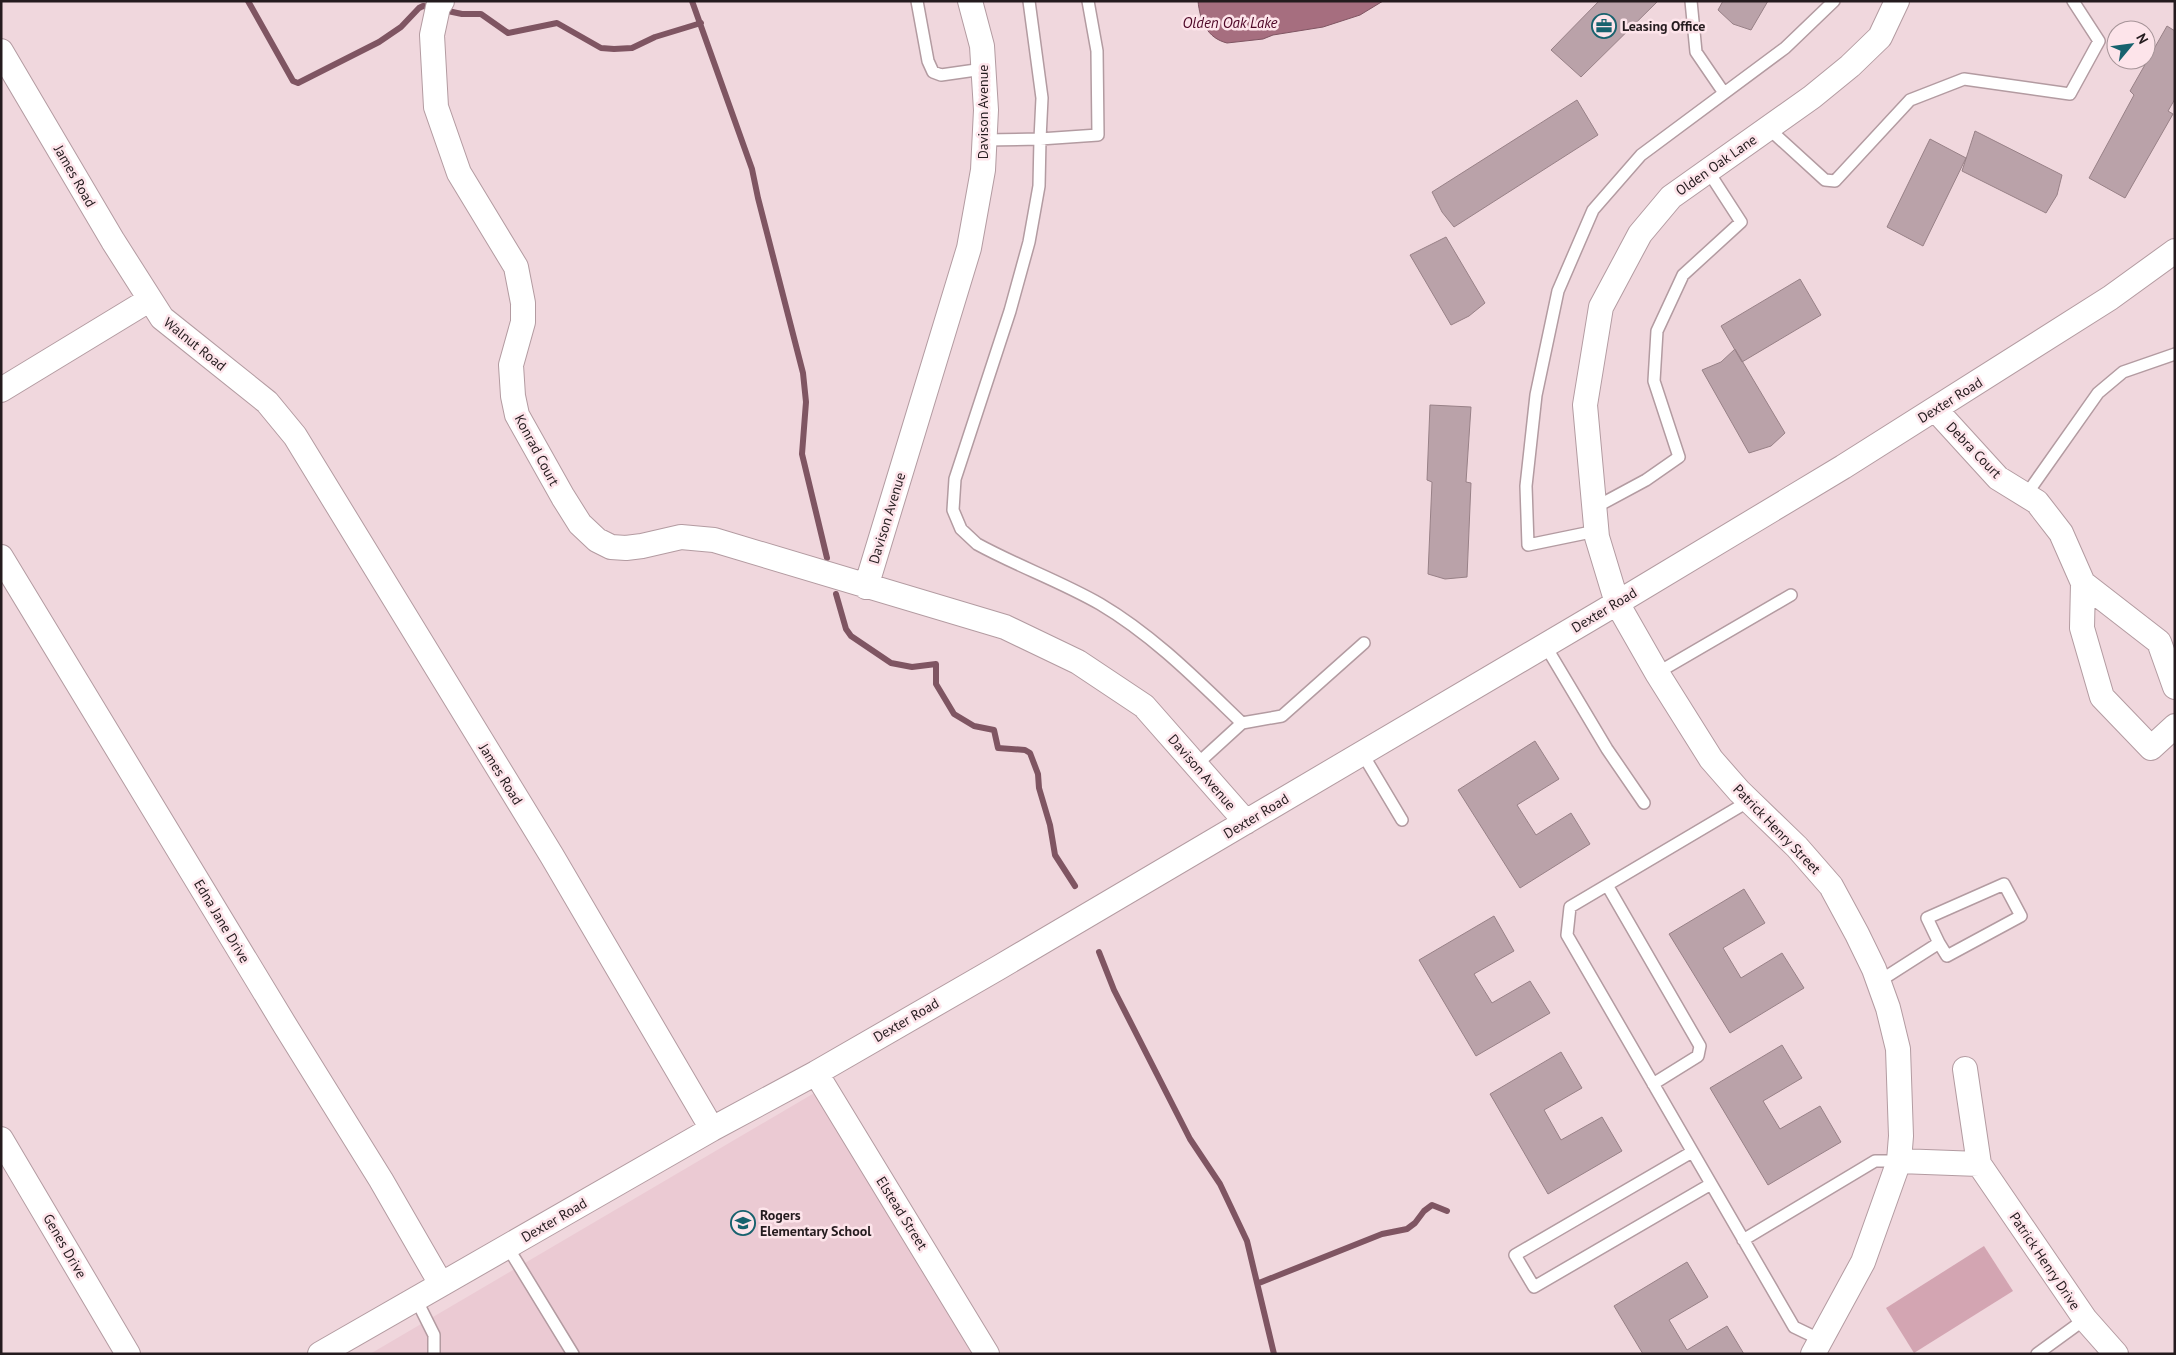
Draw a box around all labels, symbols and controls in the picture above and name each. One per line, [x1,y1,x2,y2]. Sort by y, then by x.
water label: Olden Oak Lake [1182,13,1278,32]
office icon: Leasing Office [1591,13,1617,39]
place label: Leasing Office [1622,17,1705,35]
north arrow [2106,20,2156,70]
text: N [2132,30,2152,47]
street label: Davison Avenue [974,65,992,159]
street label: Olden Oak Lane [1672,130,1760,200]
street label: James Road [50,141,100,210]
street label: Walnut Road [160,313,230,375]
street label: Dexter Road [1914,373,1986,427]
street label: Konrad Court [511,411,563,489]
street label: Debra Court [1943,418,2006,482]
street label: Davison Avenue [865,470,909,566]
street label: Dexter Road [1568,583,1640,637]
street label: Davison Avenue [1164,730,1240,814]
street label: James Road [475,739,527,808]
street label: Patrick Henry Street [1729,780,1825,878]
street label: Dexter Road [1220,789,1292,843]
street label: Edna Jane Drive [190,876,254,966]
street label: Dexter Road [870,994,942,1046]
street label: Elstead Street [872,1173,932,1253]
street label: Dexter Road [518,1194,590,1246]
place label: Rogers Elementary School [760,1206,872,1240]
street label: Patrick Henry Drive [2006,1209,2084,1313]
school or university icon: Rogers Elementary School [730,1210,756,1236]
street label: Genes Drive [39,1211,91,1281]

